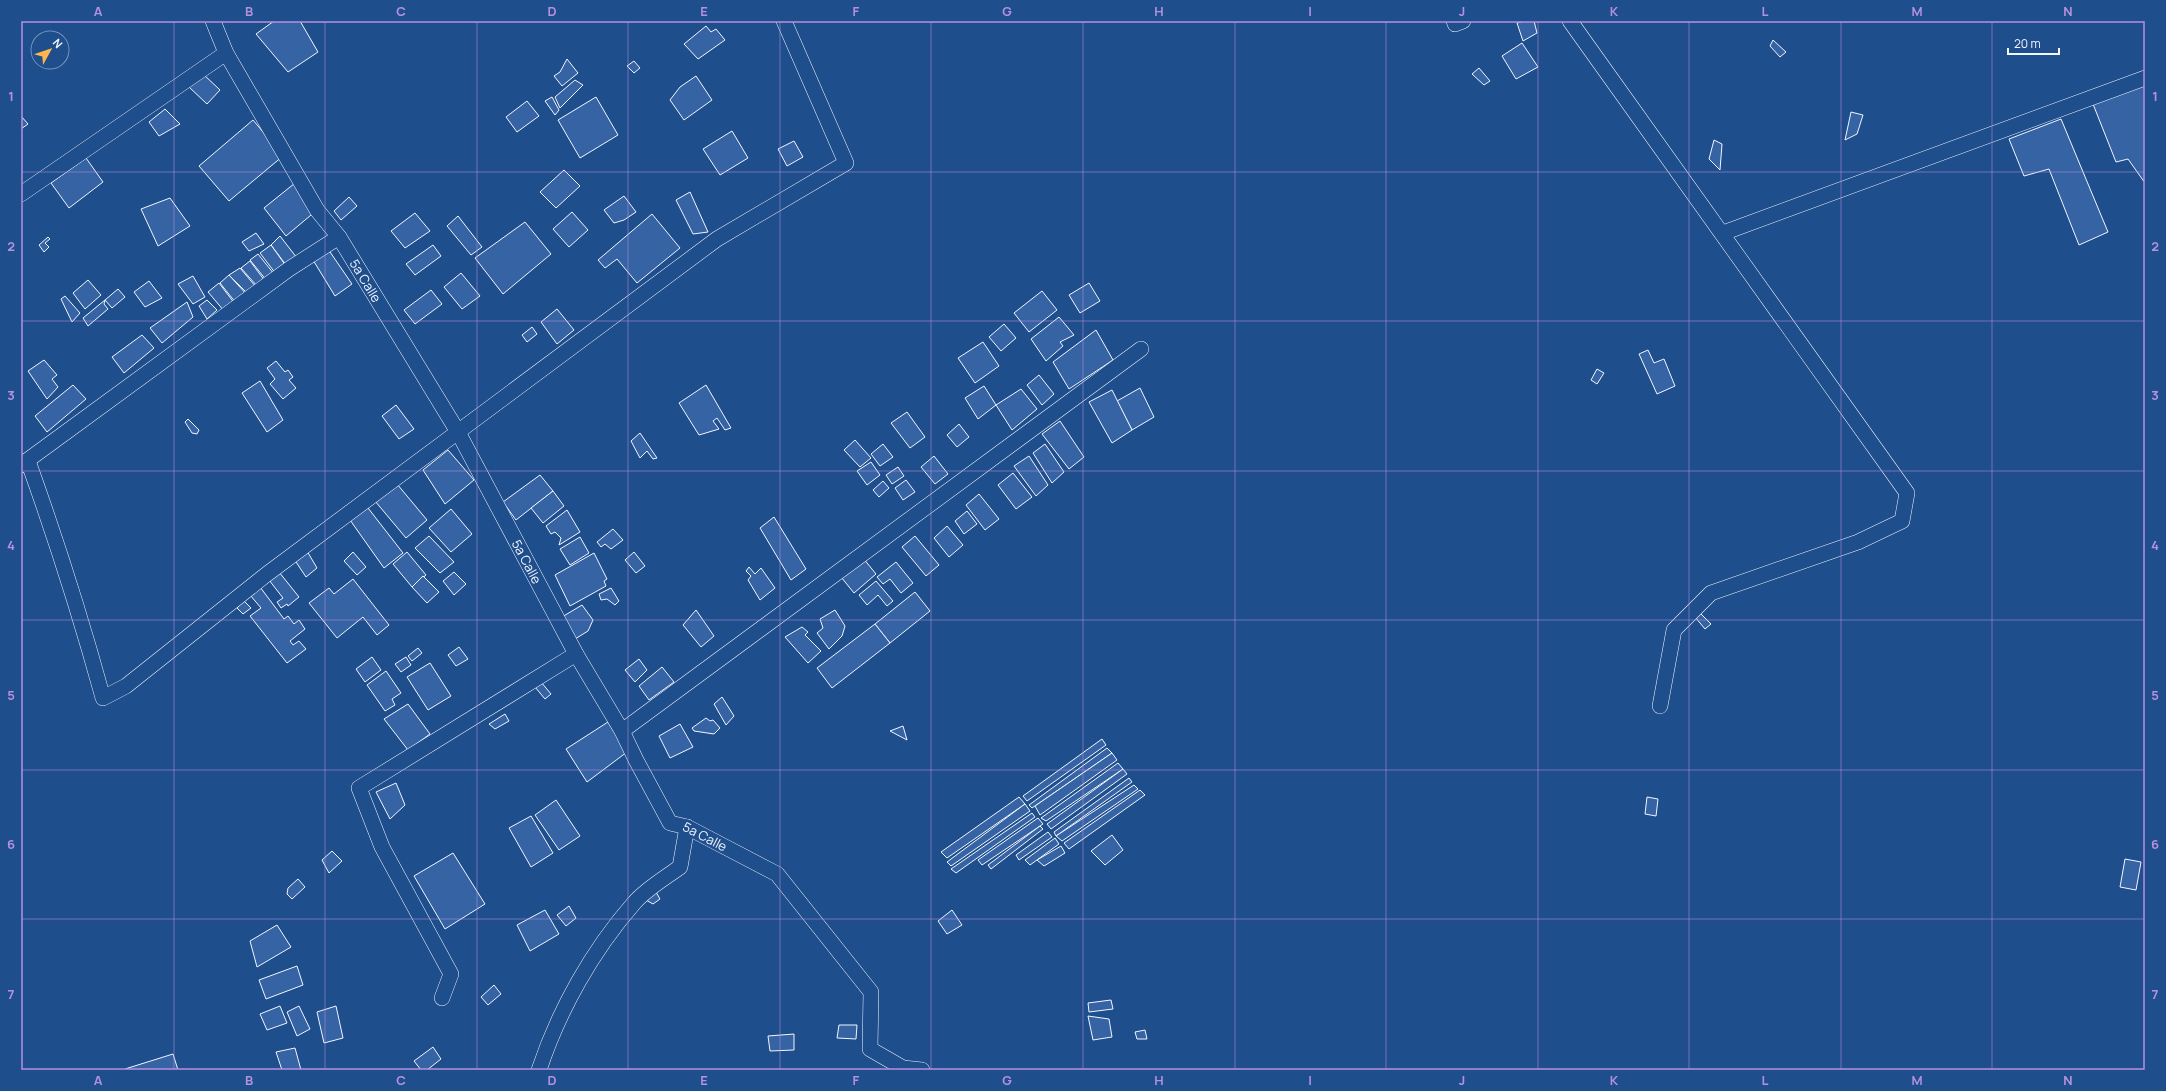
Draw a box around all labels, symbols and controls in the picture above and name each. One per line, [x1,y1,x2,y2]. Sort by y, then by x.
text: A [94,2,103,20]
text: B [245,2,253,20]
text: C [396,2,406,20]
text: D [547,2,557,20]
text: E [700,2,708,20]
text: F [853,2,860,20]
text: G [1002,2,1012,20]
text: H [1154,2,1164,20]
text: I [1308,2,1312,20]
text: J [1459,2,1465,20]
text: K [1610,2,1619,20]
text: L [1762,2,1769,20]
text: M [1911,2,1923,20]
text: N [2063,2,2073,20]
north arrow [30,30,70,70]
scale bar [2008,30,2059,56]
text: N [50,35,66,51]
text: 20 m [2014,35,2041,52]
text: 1 [8,87,14,105]
text: 1 [2152,87,2158,105]
text: 2 [7,237,15,255]
text: 2 [2151,237,2159,255]
street label: 5a Calle [346,256,386,306]
text: 3 [7,386,15,404]
text: 3 [2151,386,2159,404]
text: 4 [7,536,15,554]
street label: 5a Calle [508,536,546,587]
text: 4 [2151,536,2159,554]
text: 5 [7,686,15,704]
text: 5 [2151,686,2159,704]
street label: 5a Calle [680,817,731,856]
text: 6 [7,835,15,853]
text: 6 [2151,835,2159,853]
text: 7 [8,985,15,1003]
text: 7 [2152,985,2159,1003]
text: A [94,1071,103,1089]
text: B [245,1071,253,1089]
text: C [396,1071,406,1089]
text: D [547,1071,557,1089]
text: E [700,1071,708,1089]
text: F [853,1071,860,1089]
text: G [1002,1071,1012,1089]
text: H [1154,1071,1164,1089]
text: I [1308,1071,1312,1089]
text: J [1459,1071,1465,1089]
text: K [1610,1071,1619,1089]
text: L [1762,1071,1769,1089]
text: M [1911,1071,1923,1089]
text: N [2063,1071,2073,1089]

